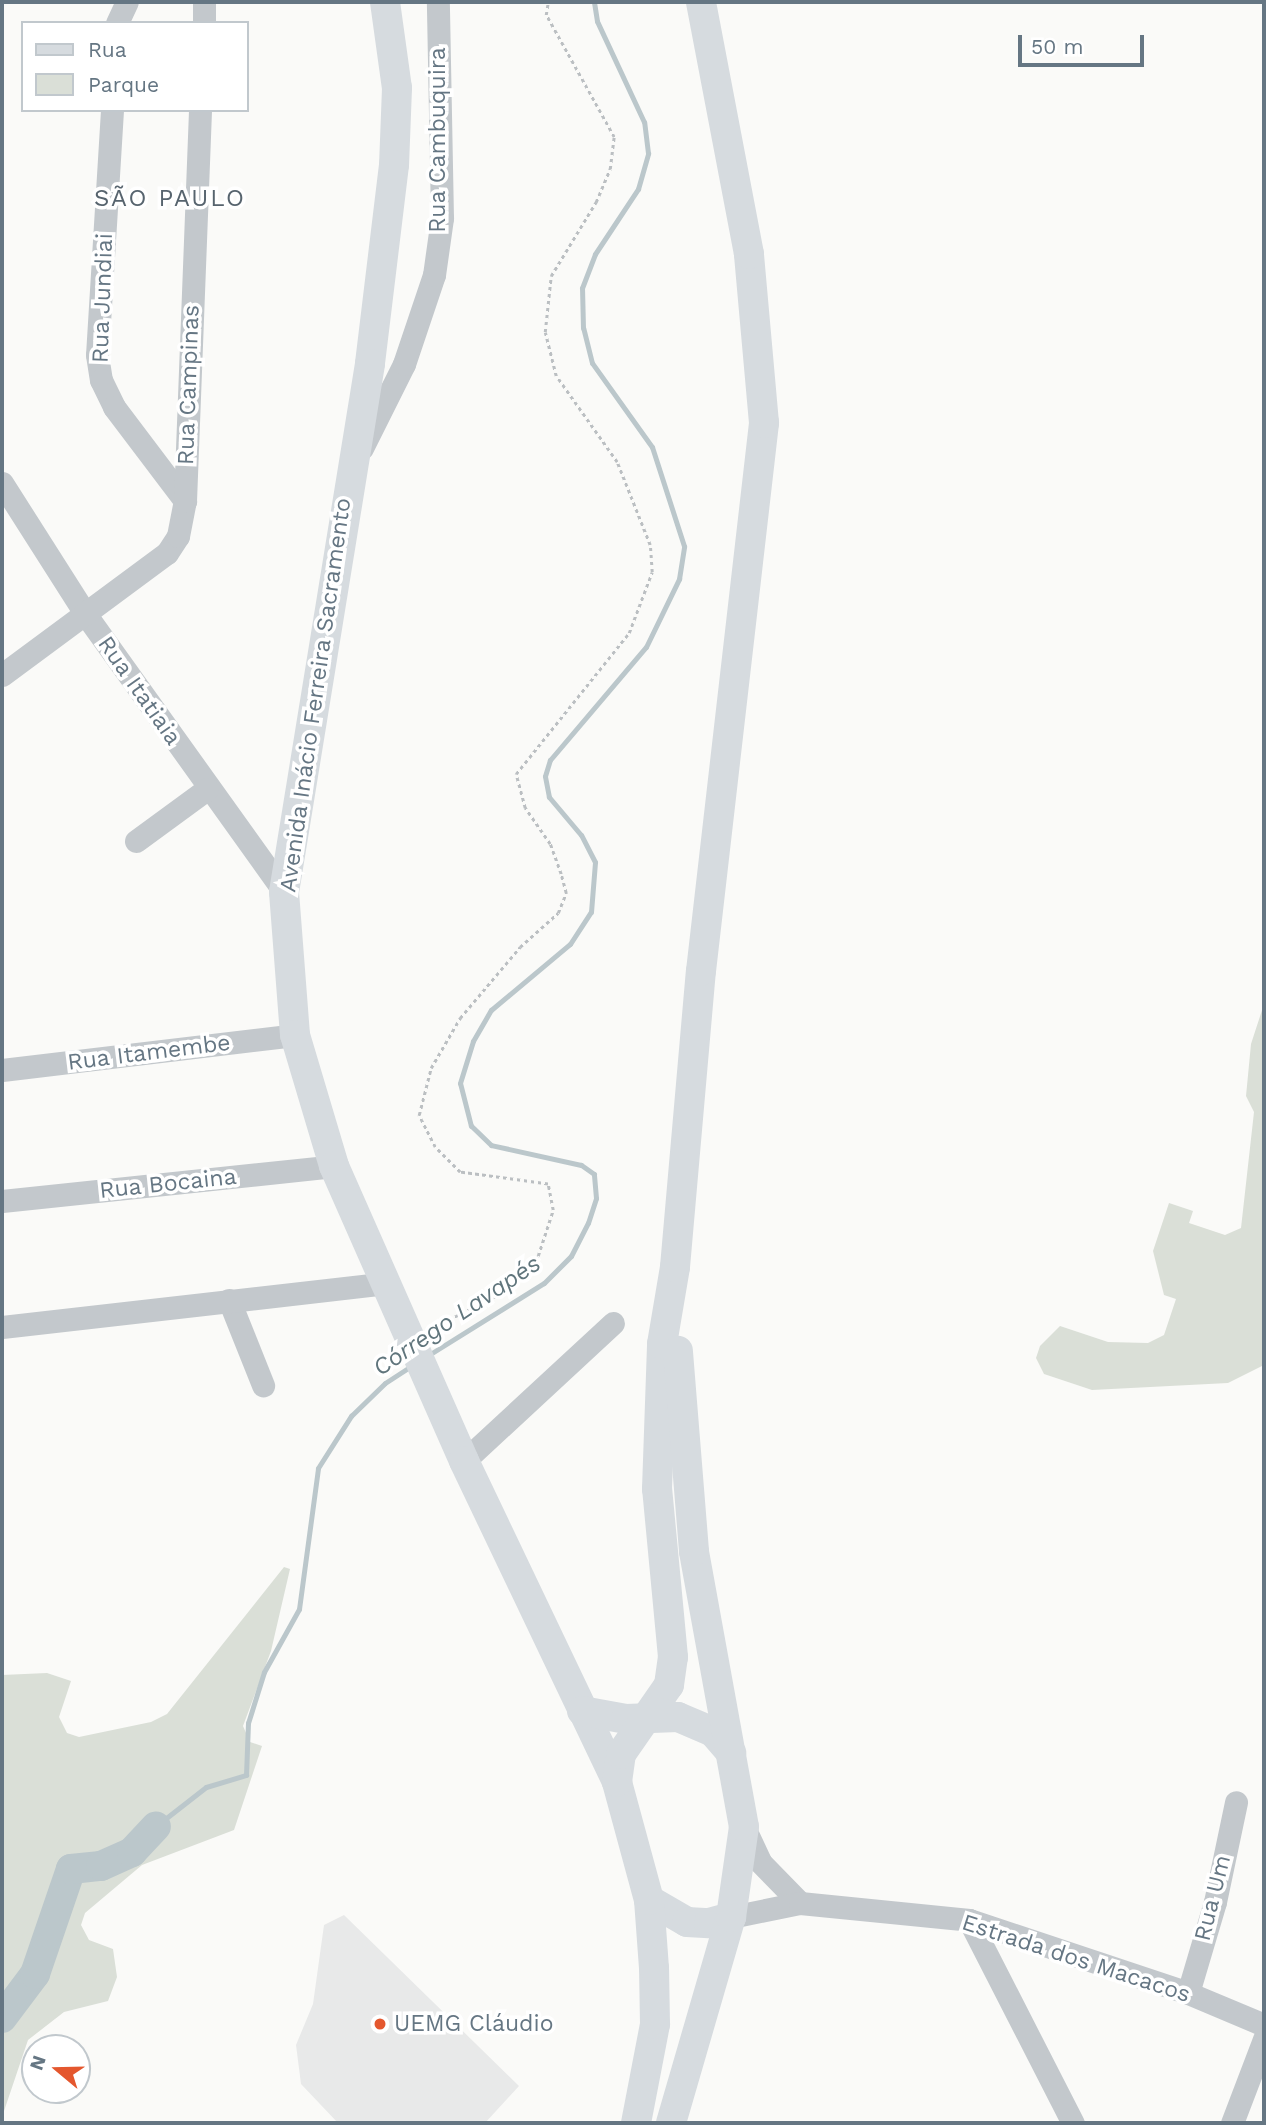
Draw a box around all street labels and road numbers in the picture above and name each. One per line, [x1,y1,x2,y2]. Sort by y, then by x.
street label: Rua Cambuquira [424,47,452,233]
street label: Rua Jundiai [87,232,119,364]
street label: Rua Campinas [172,304,206,466]
street label: Avenida Inácio Ferreira Sacramento [275,496,357,894]
street label: Rua Itatiaia [91,631,187,751]
street label: Rua Itamembe [66,1029,232,1077]
street label: Rua Bocaina [98,1163,238,1205]
street label: Rua Um [1189,1852,1237,1944]
street label: Estrada dos Macacos [958,1909,1194,2009]

